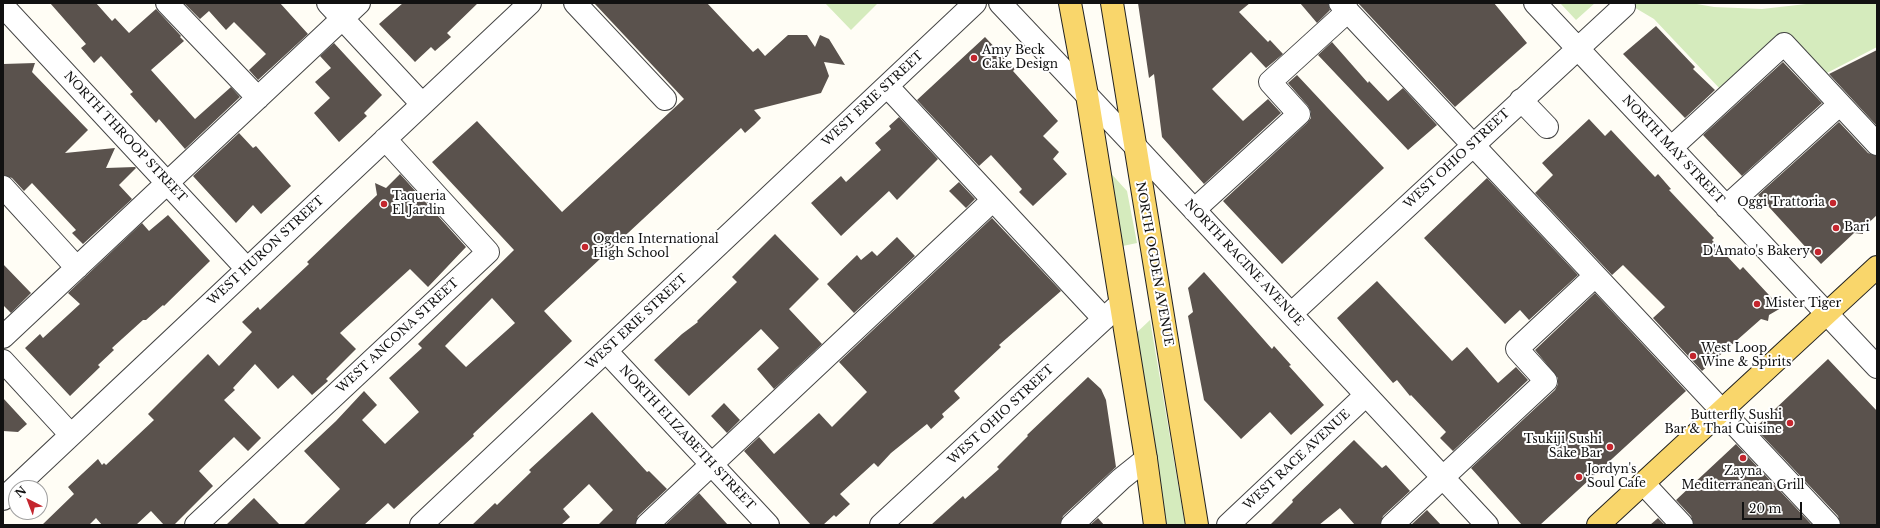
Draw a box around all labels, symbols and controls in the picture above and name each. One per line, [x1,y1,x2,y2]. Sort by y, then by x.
place label: Amy Beck Cake Design [982,44,1058,72]
street label: WEST ERIE STREET [820,48,926,150]
marker: Amy Beck Cake Design [969,53,979,63]
street label: NORTH THROOP STREET [61,69,189,205]
street label: NORTH MAY STREET [1619,93,1727,207]
street label: WEST OHIO STREET [1401,106,1513,212]
street label: NORTH OGDEN AVENUE [1132,181,1176,347]
place label: Taqueria El Jardin [392,190,446,218]
street label: WEST HURON STREET [205,193,327,309]
place label: Oggi Trattoria [1737,196,1825,210]
street label: NORTH RACINE AVENUE [1182,197,1306,329]
marker: Oggi Trattoria [1828,198,1838,208]
marker: Taqueria El Jardin [379,199,389,209]
place label: Bari [1844,221,1870,235]
marker: Bari [1831,223,1841,233]
place label: Ogden International High School [593,233,719,261]
marker: Ogden International High School [580,242,590,252]
place label: D'Amato's Bakery [1702,245,1810,259]
marker: D'Amato's Bakery [1813,247,1823,257]
street label: WEST ERIE STREET [584,271,690,373]
street label: WEST ANCONA STREET [334,276,462,396]
place label: Mister Tiger [1765,297,1841,311]
marker: Mister Tiger [1752,299,1762,309]
place label: West Loop Wine & Spirits [1701,342,1791,370]
marker: West Loop Wine & Spirits [1688,351,1698,361]
street label: WEST OHIO STREET [945,362,1057,468]
street label: NORTH ELIZABETH STREET [616,363,758,513]
street label: WEST RACE AVENUE [1241,407,1353,513]
place label: Butterfly Sushi Bar & Thai Cuisine [1664,409,1782,437]
marker: Butterfly Sushi Bar & Thai Cuisine [1785,418,1795,428]
place label: Tsukiji Sushi Sake Bar [1524,433,1602,461]
marker: Tsukiji Sushi Sake Bar [1605,442,1615,452]
marker: Zayna Mediterranean Grill [1738,453,1748,463]
place label: Jordyn's Soul Cafe [1587,463,1646,491]
place label: Zayna Mediterranean Grill [1682,465,1804,493]
marker: Jordyn's Soul Cafe [1574,472,1584,482]
north arrow [8,480,48,520]
text: N [12,483,29,500]
scale bar [1744,494,1804,520]
text: 20 m [1749,501,1781,516]

